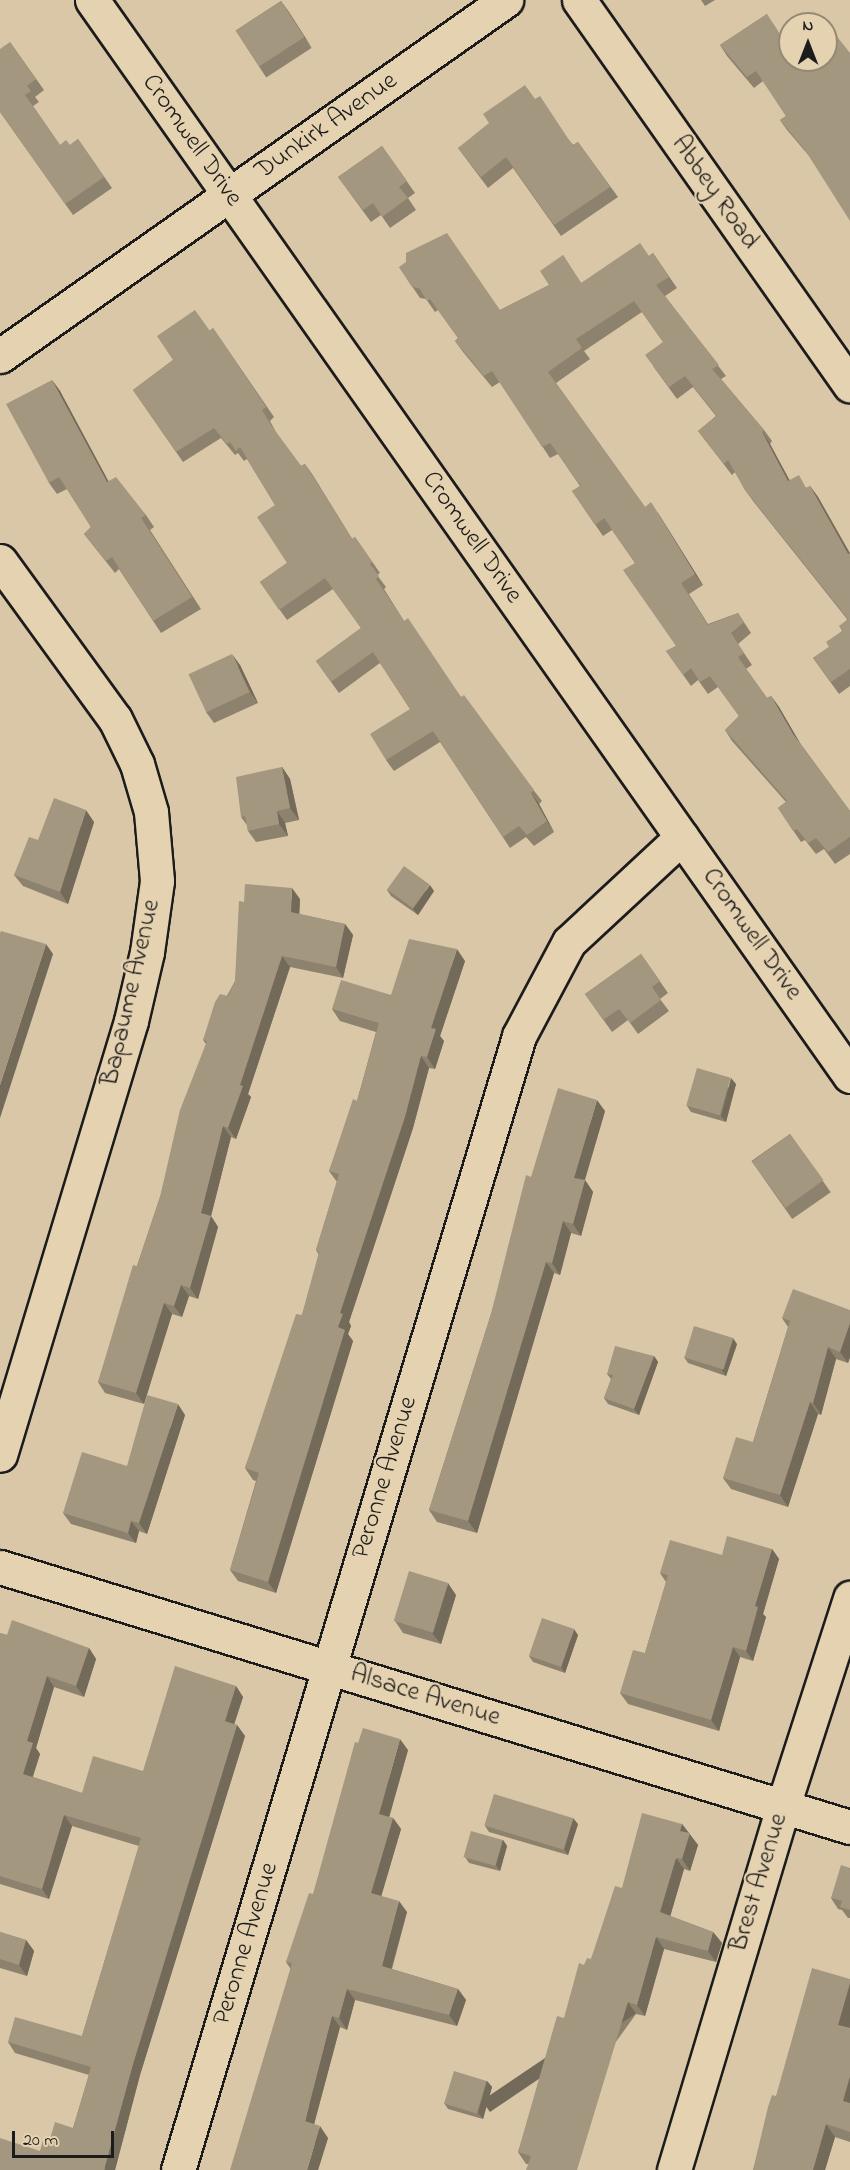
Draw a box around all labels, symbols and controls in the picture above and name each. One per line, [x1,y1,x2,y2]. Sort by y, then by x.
north arrow [778,12,838,72]
text: N [803,14,813,38]
street label: Dunkirk Avenue [250,66,404,188]
street label: Cromwell Drive [134,69,248,213]
street label: Abbey Road [663,130,765,256]
street label: Cromwell Drive [414,466,528,610]
street label: Cromwell Drive [694,863,808,1007]
street label: Bapaume Avenue [95,897,169,1089]
street label: Peronne Avenue [346,1393,426,1563]
street label: Alsace Avenue [346,1659,504,1735]
street label: Brest Avenue [724,1810,796,1956]
street label: Peronne Avenue [207,1859,287,2029]
scale bar [15,2119,117,2157]
text: 20 m [23,2128,58,2154]

